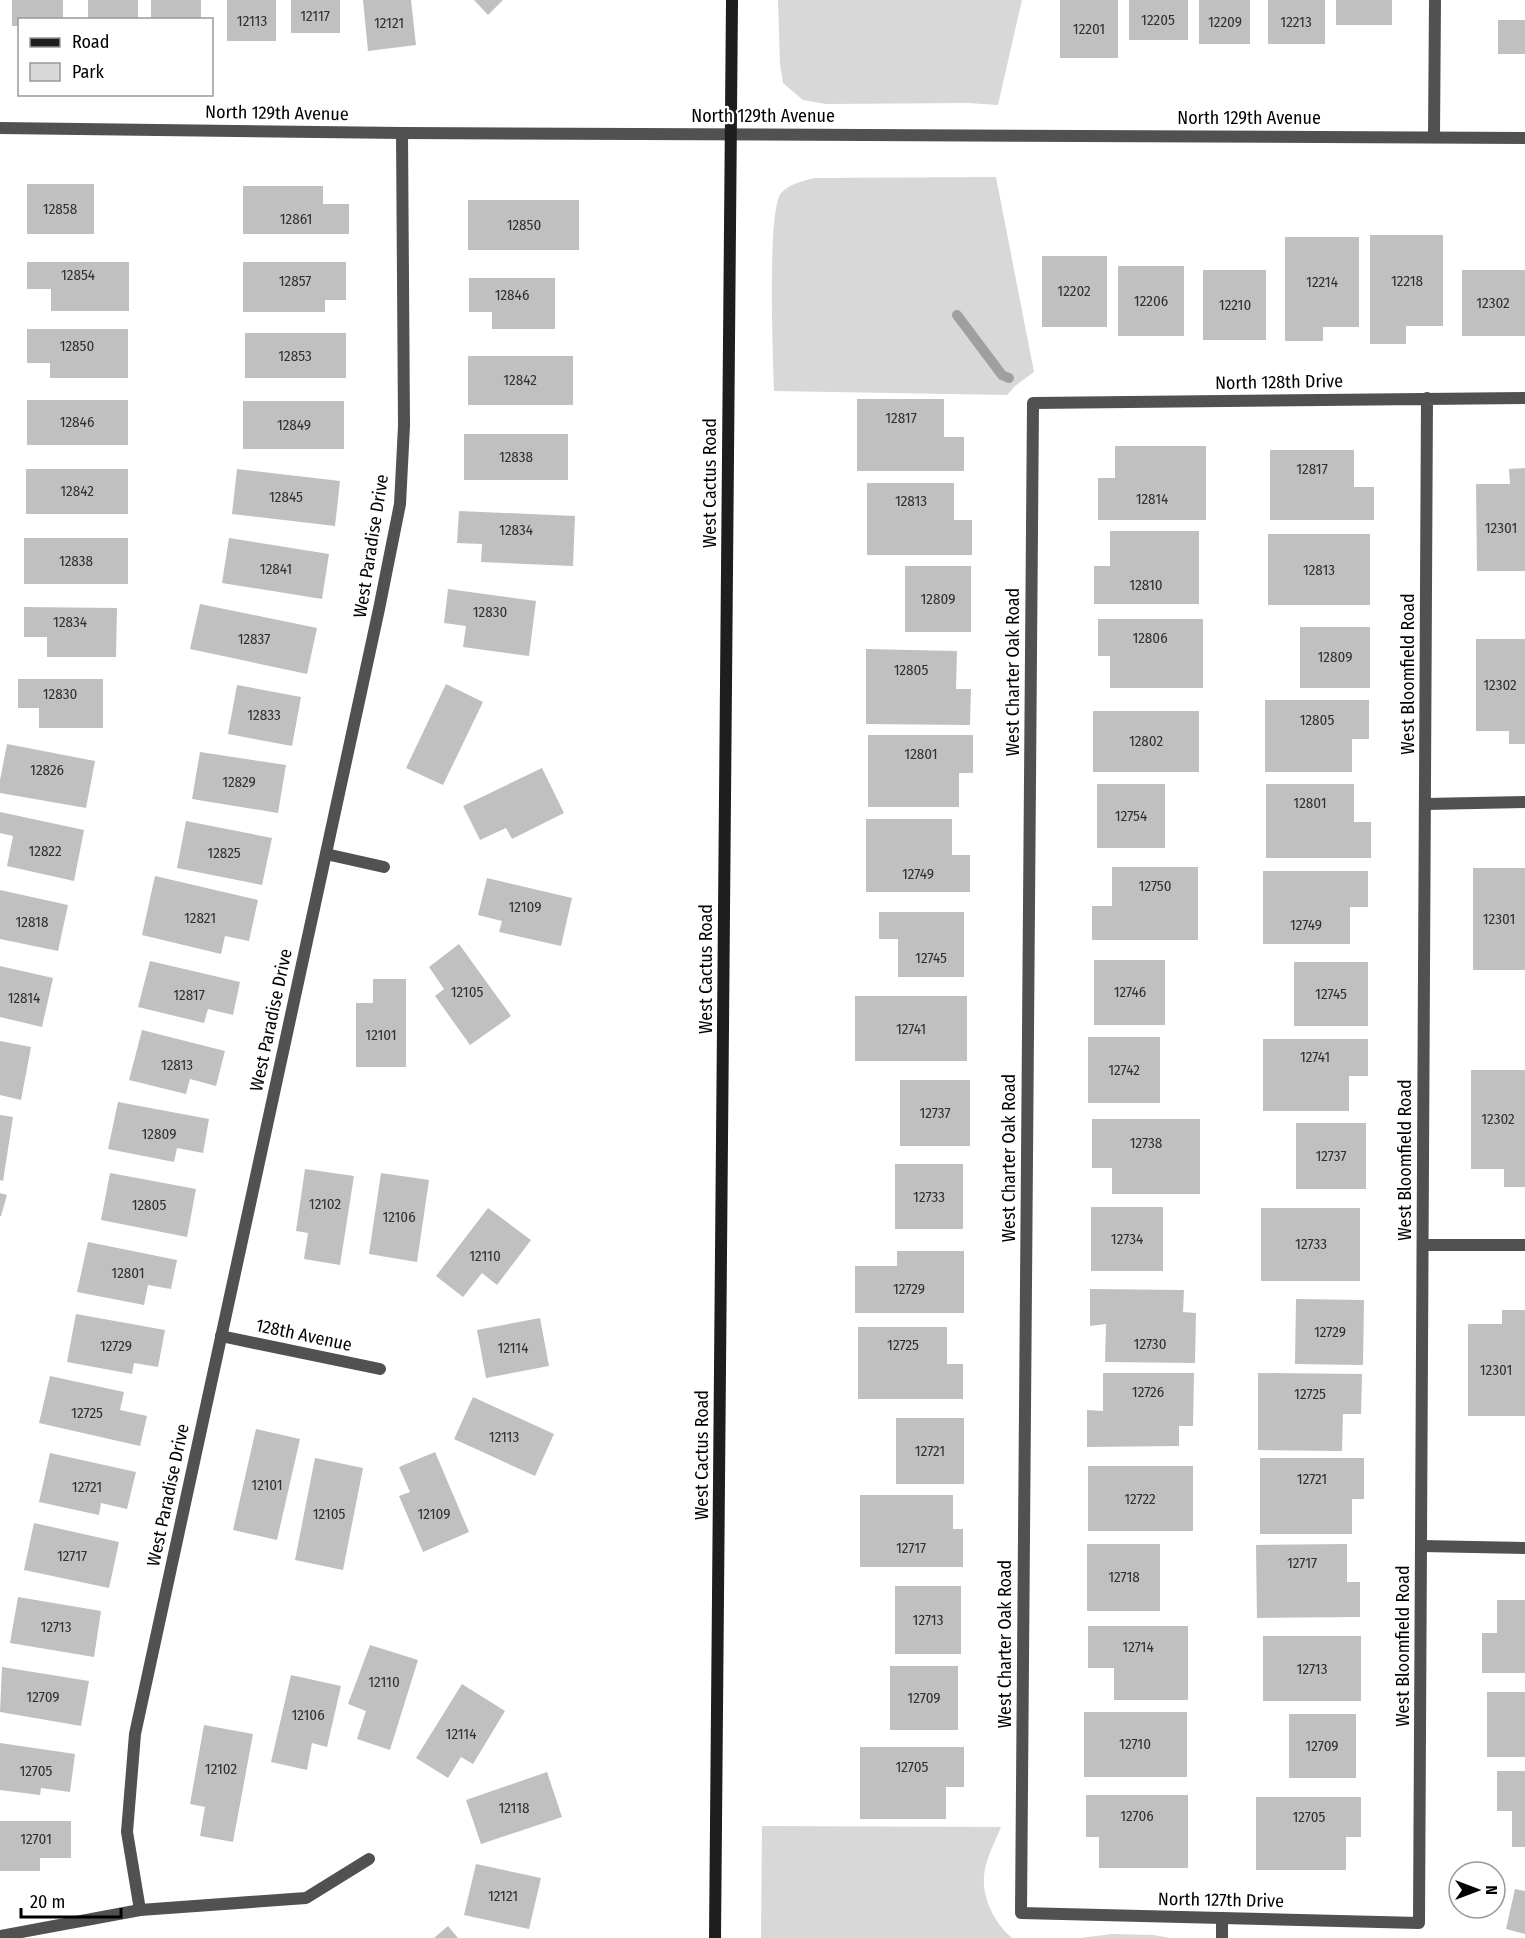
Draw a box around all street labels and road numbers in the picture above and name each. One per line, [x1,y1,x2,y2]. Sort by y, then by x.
street label: North 129th Avenue [205,101,349,125]
street label: North 129th Avenue [691,105,835,127]
street label: North 129th Avenue [1177,107,1321,129]
street label: North 128th Drive [1215,370,1343,394]
street label: West Cactus Road [699,418,721,548]
street label: West Paradise Drive [349,473,393,619]
street label: West Charter Oak Road [1002,588,1024,756]
street label: West Bloomfield Road [1397,593,1419,755]
street label: West Cactus Road [695,904,717,1034]
street label: West Paradise Drive [245,947,297,1093]
street label: West Charter Oak Road [998,1074,1020,1242]
street label: West Bloomfield Road [1394,1079,1416,1241]
street label: 128th Avenue [254,1314,354,1356]
street label: West Cactus Road [691,1390,713,1520]
street label: West Paradise Drive [142,1422,194,1568]
street label: West Charter Oak Road [994,1560,1016,1728]
street label: West Bloomfield Road [1392,1565,1414,1727]
street label: North 127th Drive [1158,1888,1284,1912]

